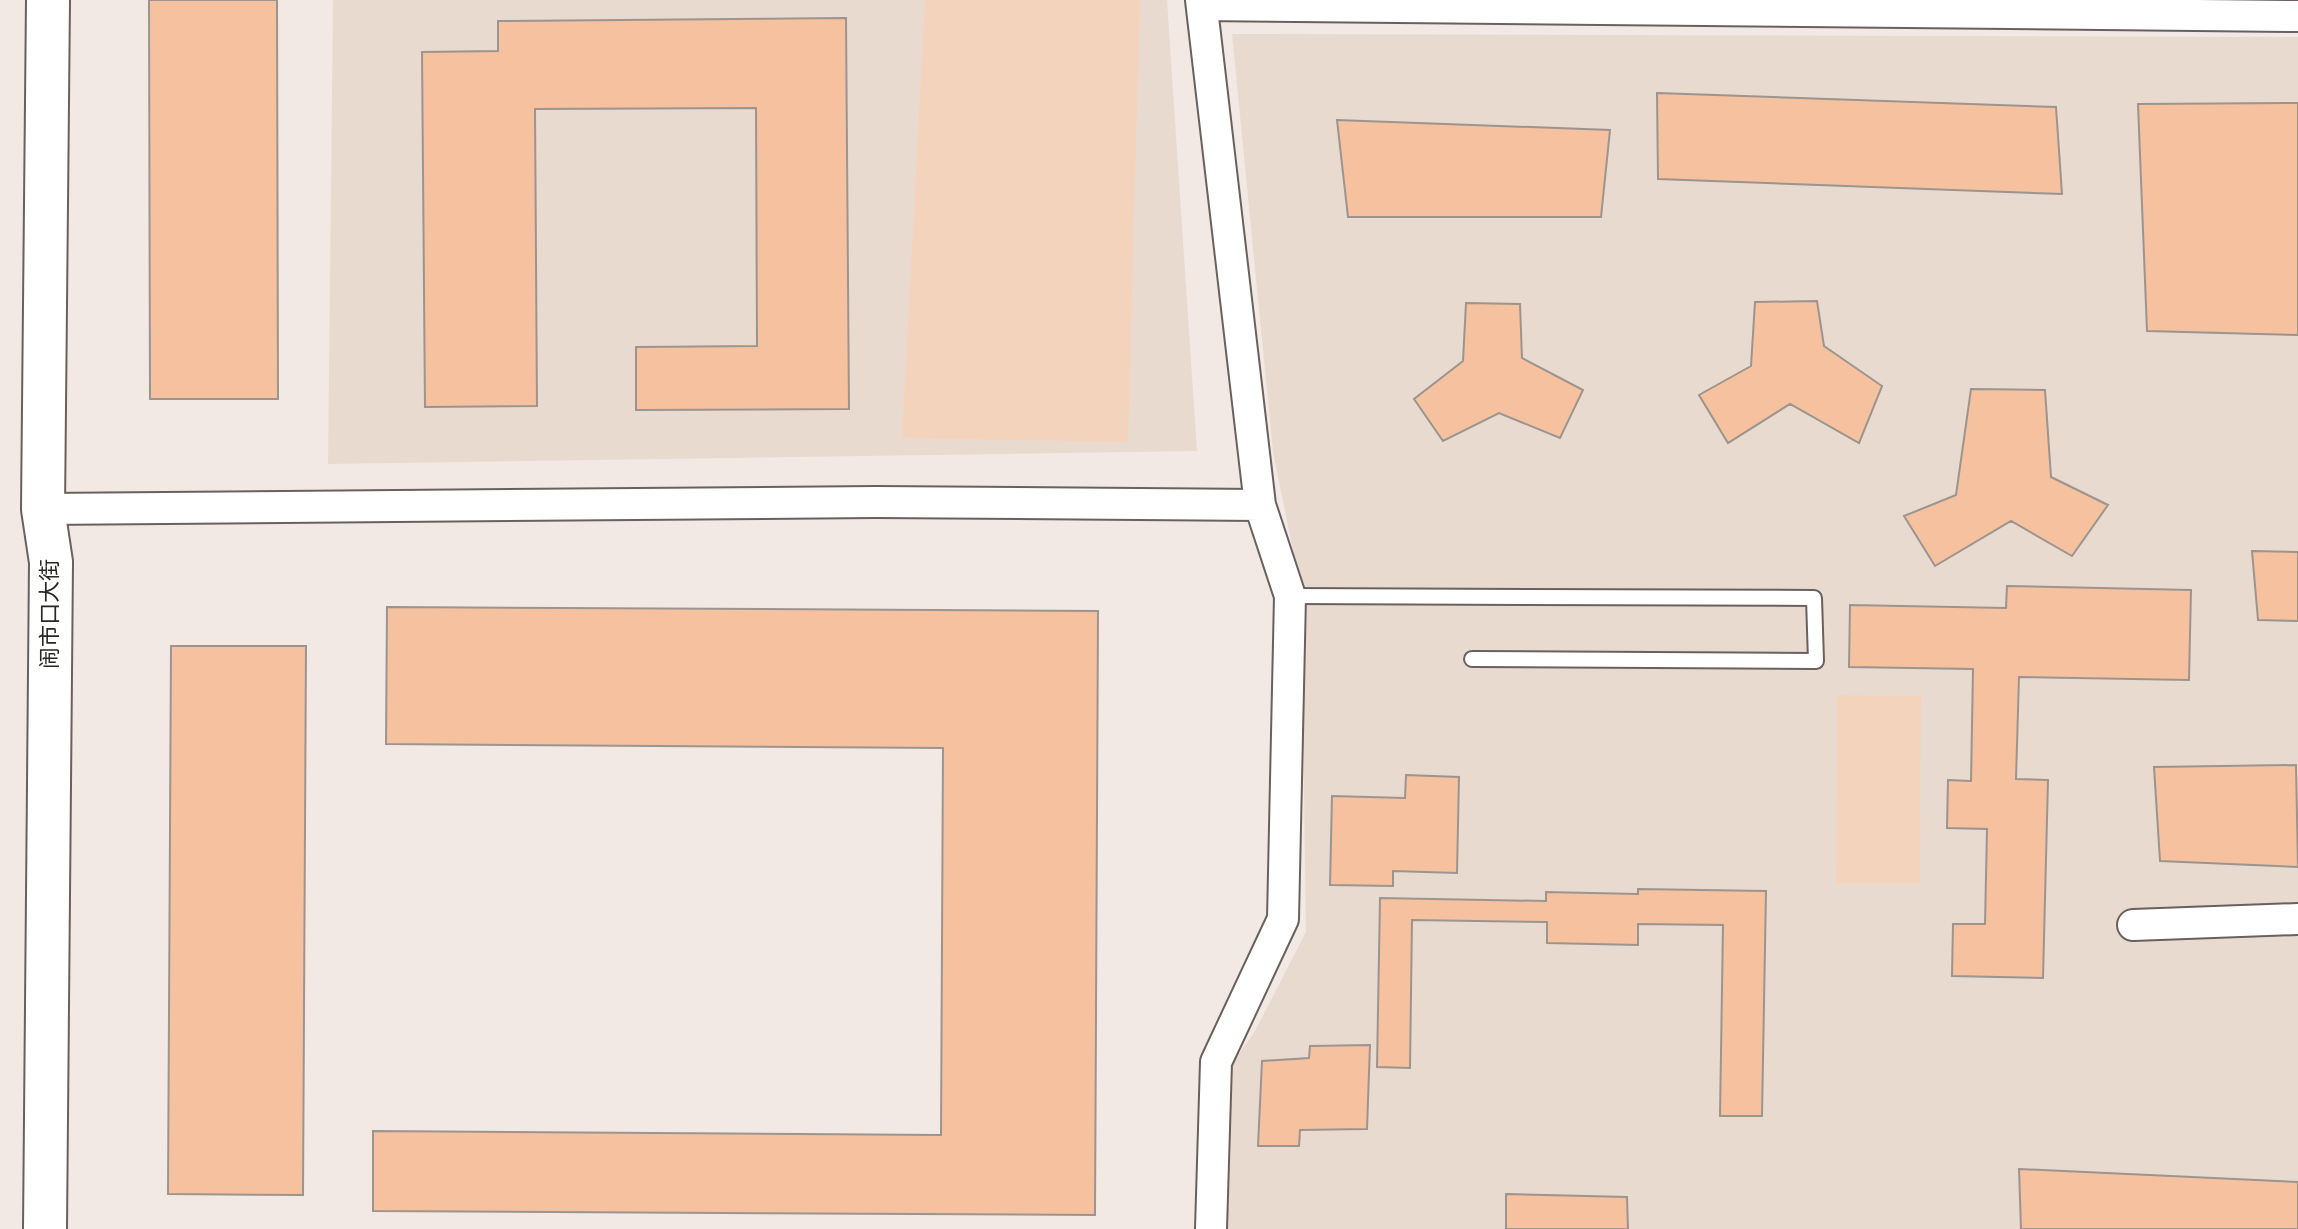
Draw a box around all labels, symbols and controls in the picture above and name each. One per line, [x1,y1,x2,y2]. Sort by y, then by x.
street label: 闹市口大街 [36,559,63,669]

